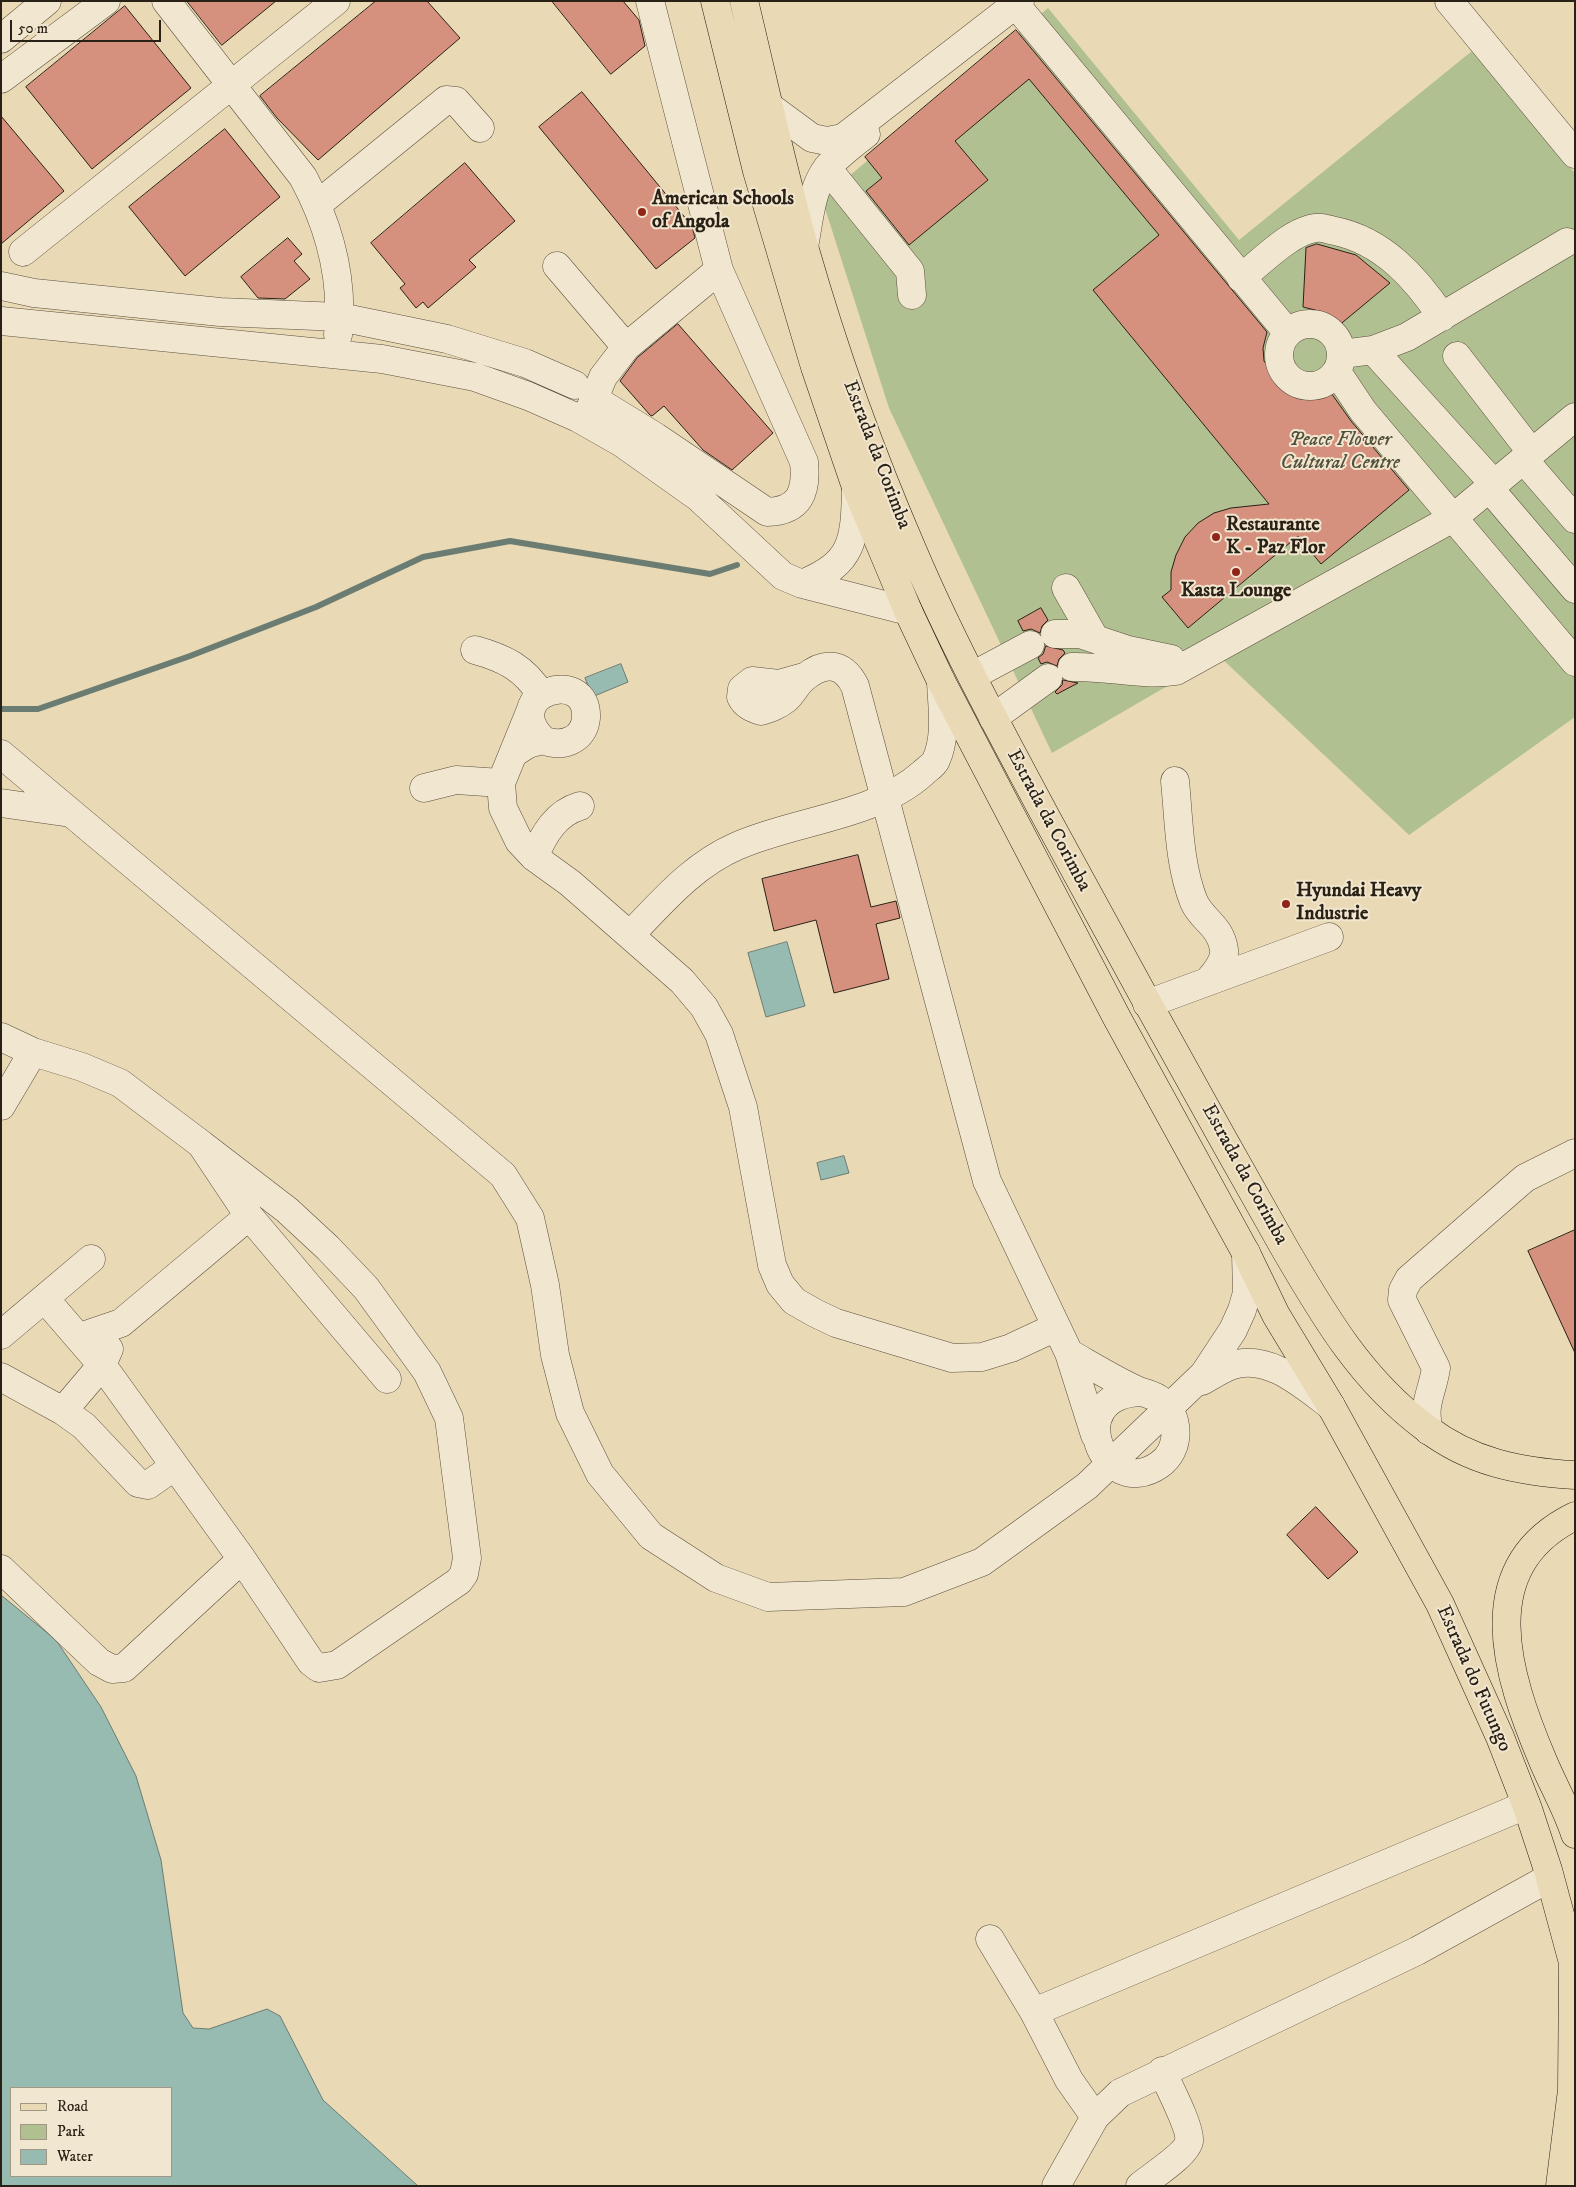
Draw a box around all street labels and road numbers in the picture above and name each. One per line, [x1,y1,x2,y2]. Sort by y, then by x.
street label: Estrada da Corimba [837,377,915,533]
street label: Estrada da Corimba [1001,746,1095,896]
street label: Estrada da Corimba [1195,1100,1293,1250]
street label: Estrada do Futungo [1430,1602,1516,1756]

